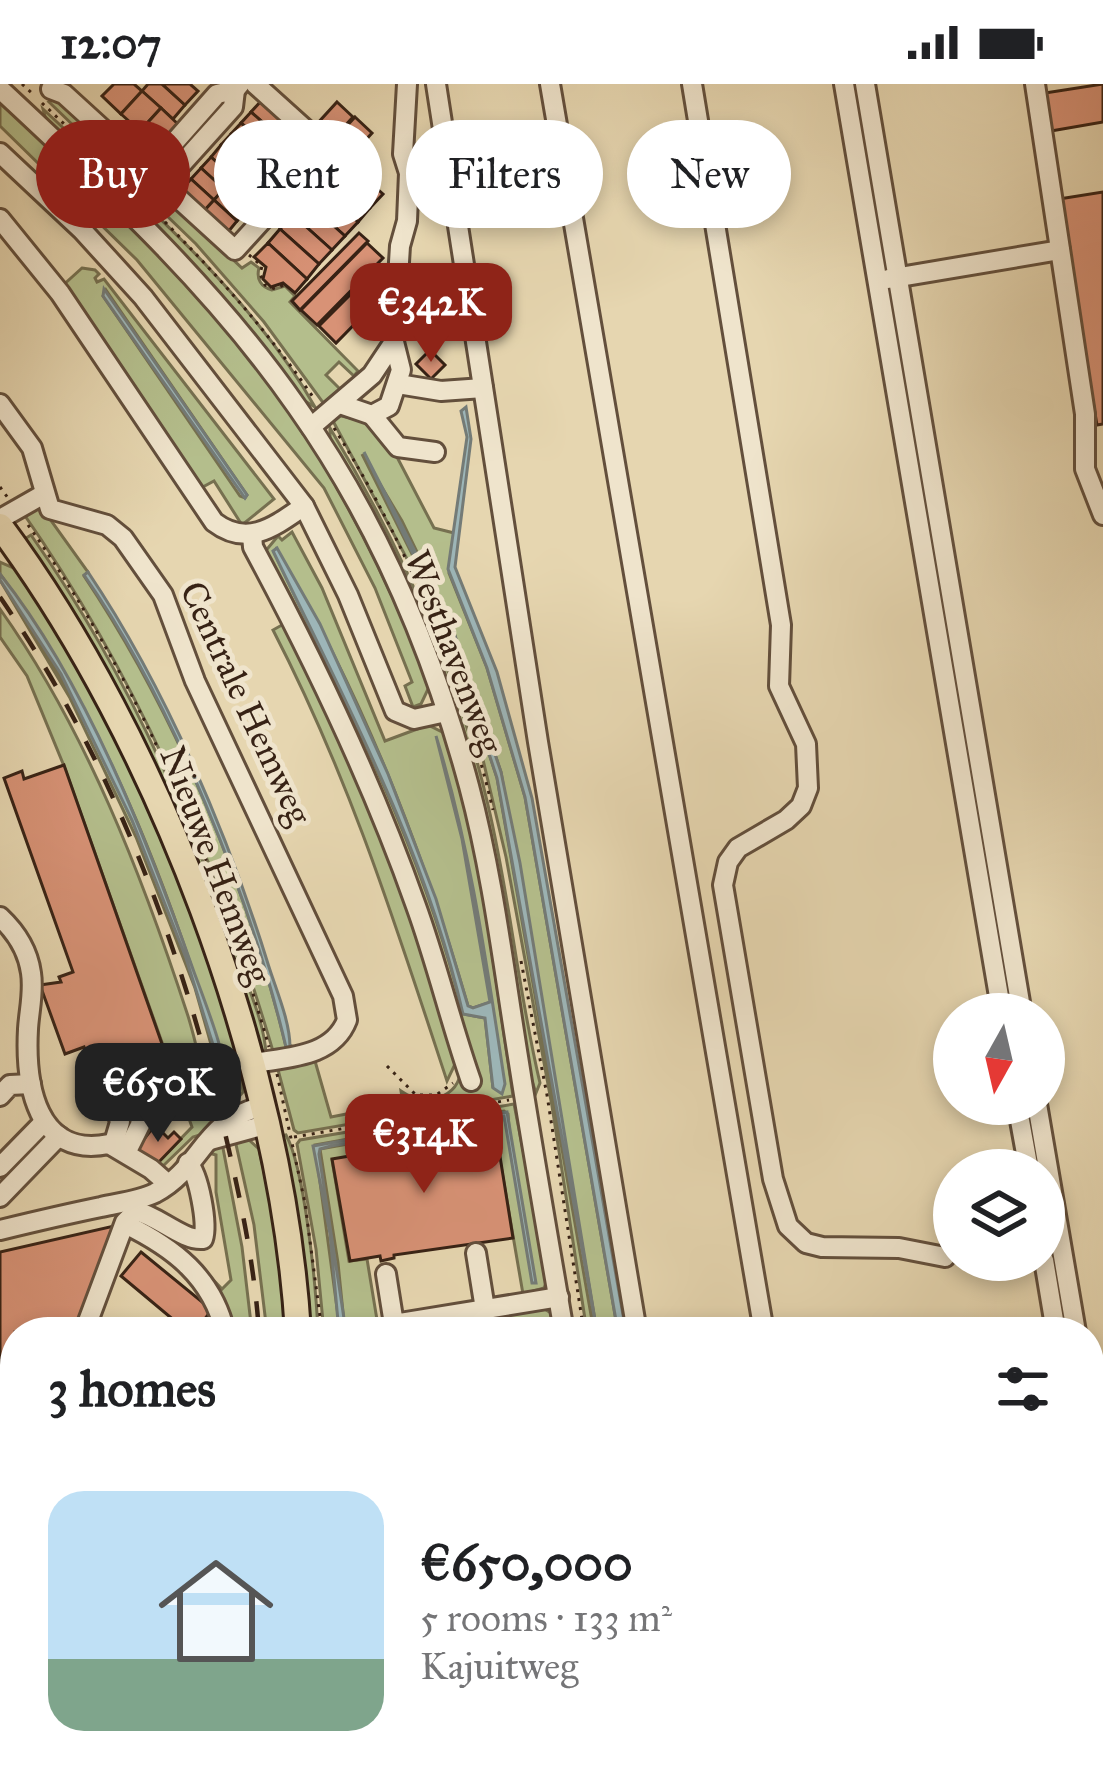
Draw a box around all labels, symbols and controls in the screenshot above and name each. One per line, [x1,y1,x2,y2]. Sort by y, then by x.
text: 12:07 [60,15,162,70]
chip: Buy [36,120,190,228]
chip: Rent [214,120,382,228]
chip: Filters [406,120,603,228]
chip: New [627,120,791,228]
pin: €342K [347,263,515,365]
text: €342K [377,278,485,326]
street label: Westhavenweg [395,544,513,760]
street label: Centrale Hemweg [170,574,322,832]
street label: Nieuwe Hemweg [151,740,282,990]
north arrow [933,993,1065,1125]
map controls [933,993,1065,1281]
pin: €650K [74,1043,242,1145]
text: €650K [102,1058,214,1106]
pin: €314K [340,1094,508,1196]
text: €314K [372,1109,476,1157]
button: layers [933,1149,1065,1281]
icon: filters [990,1356,1056,1422]
text: 3 homes [48,1358,216,1420]
text: €650,000 [420,1532,633,1594]
icon: home [144,1539,288,1683]
text: 5 rooms · 133 m² [420,1594,672,1642]
text: Kajuitweg [420,1642,578,1690]

